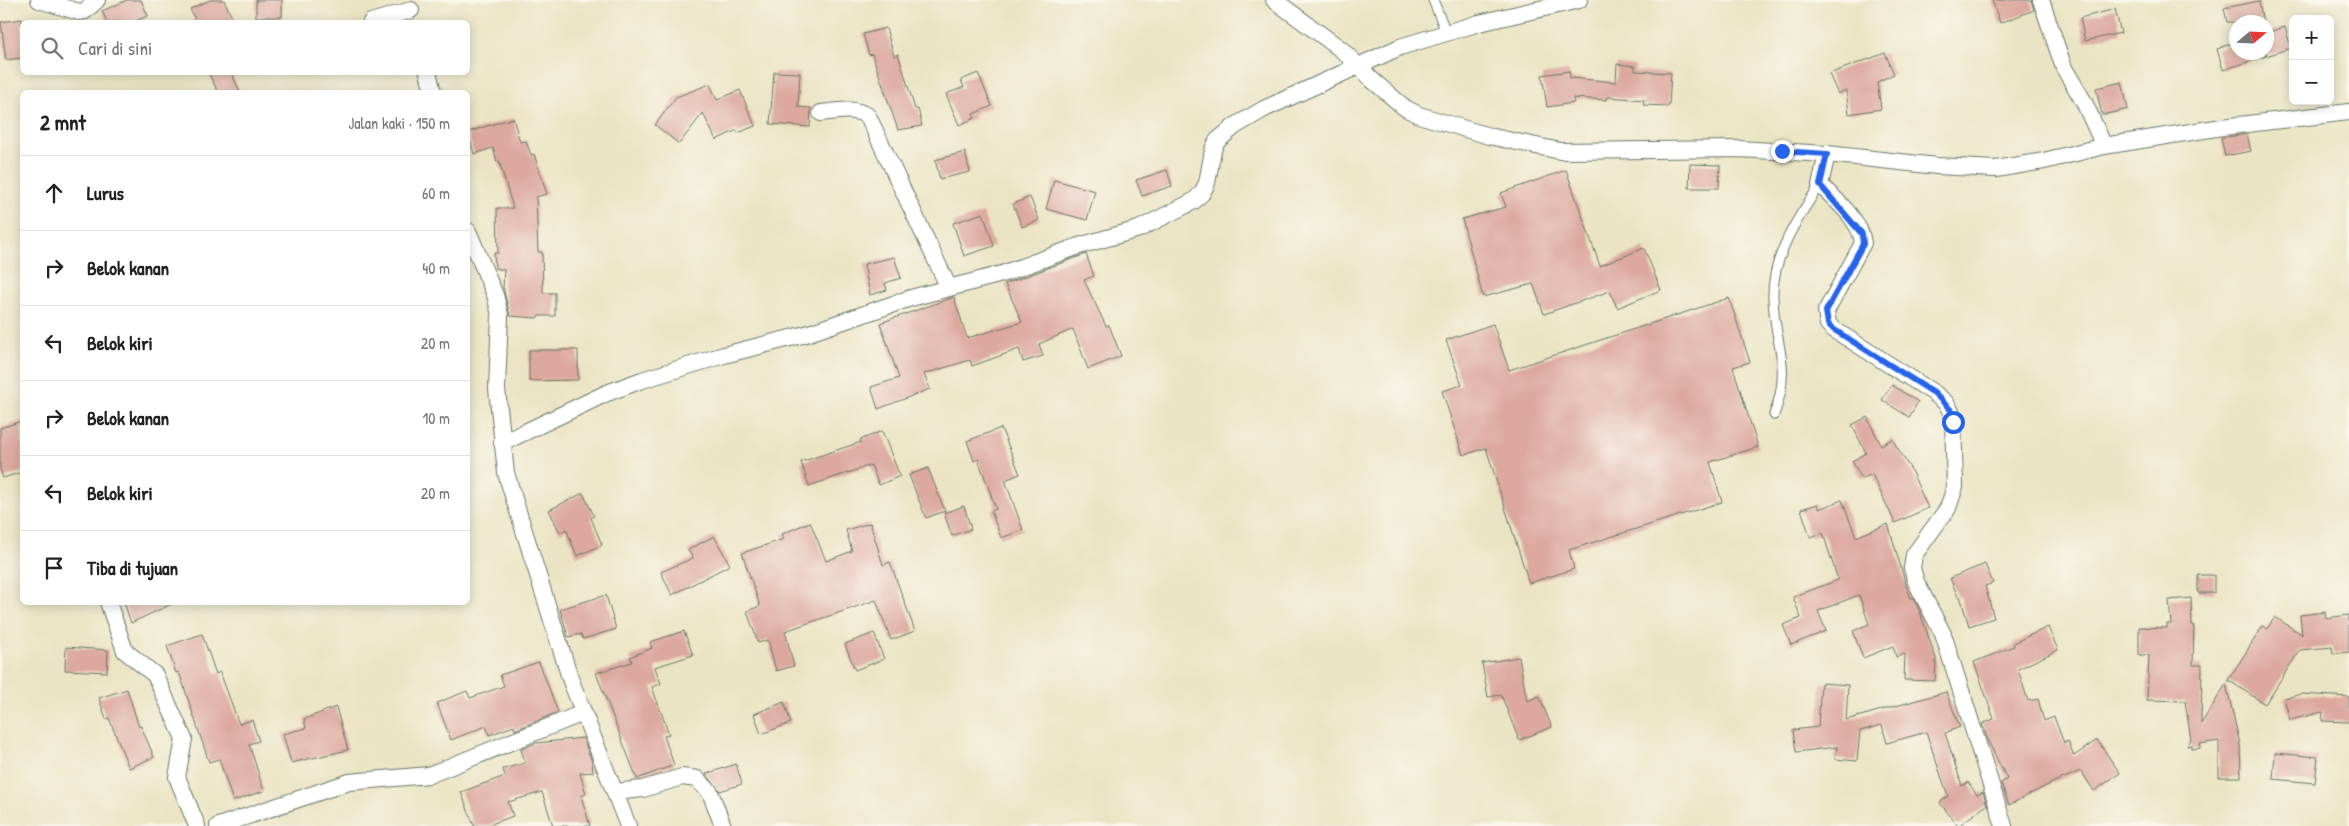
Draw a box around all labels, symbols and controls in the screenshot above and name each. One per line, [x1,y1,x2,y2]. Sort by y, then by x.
north arrow [2229,15,2274,60]
map controls [2289,15,2334,105]
button: + [2289,15,2334,60]
search box [20,20,470,75]
icon: search [38,34,66,62]
text: Cari di sini [78,35,152,61]
button: − [2289,60,2334,105]
text: 2 mnt [40,108,86,137]
text: Jalan kaki · 150 m [348,112,450,134]
route end [1771,140,1794,163]
icon: ahead [40,179,68,207]
text: Lurus [87,180,124,206]
text: 60 m [422,182,450,204]
icon: right [40,254,68,282]
text: Belok kanan [87,255,169,281]
text: 40 m [422,257,450,279]
icon: left [40,329,68,357]
text: Belok kiri [87,330,153,356]
text: 20 m [421,332,450,354]
icon: right [40,404,68,432]
text: Belok kanan [87,405,169,431]
text: 10 m [422,407,450,429]
route start [1942,411,1965,434]
icon: left [40,479,68,507]
text: Belok kiri [87,480,153,506]
text: 20 m [421,482,450,504]
icon: arrive [40,554,68,582]
text: Tiba di tujuan [87,555,178,581]

